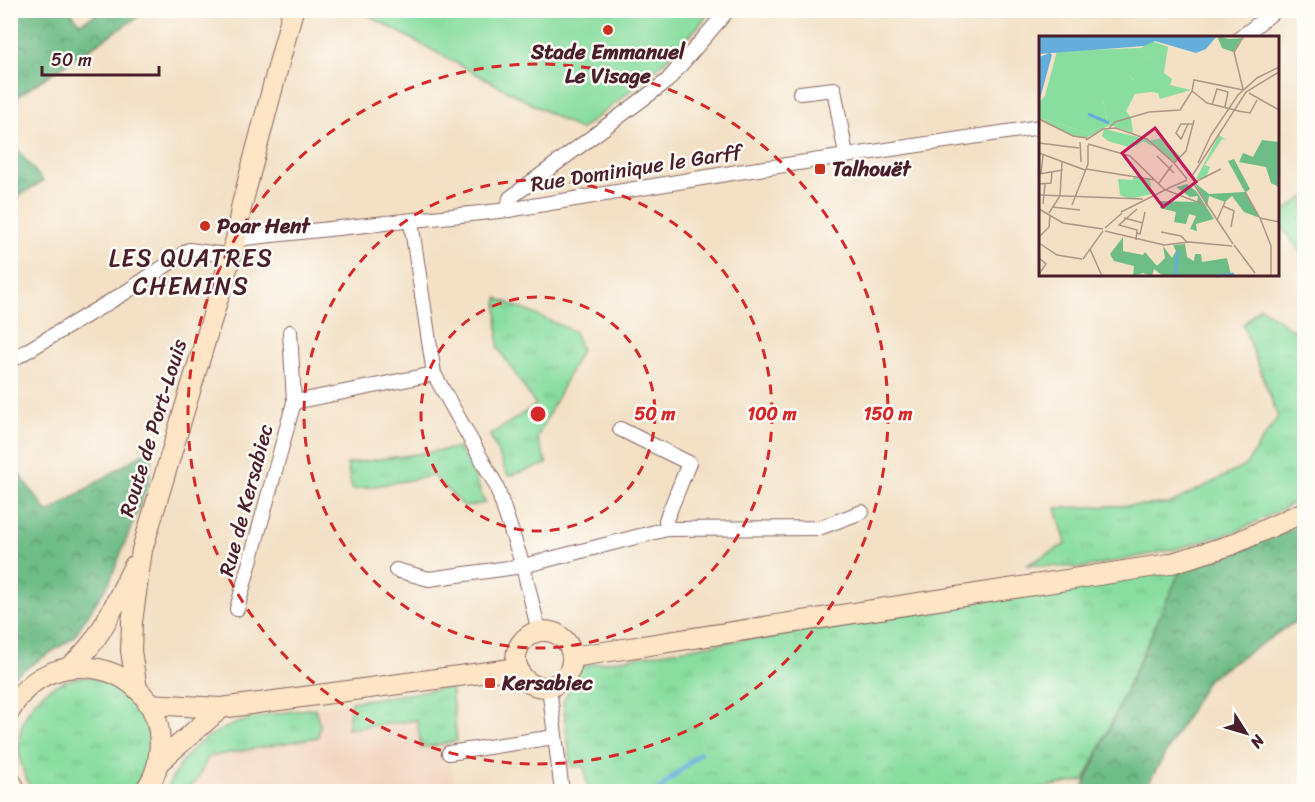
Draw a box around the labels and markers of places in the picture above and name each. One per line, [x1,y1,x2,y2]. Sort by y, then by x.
marker: Stade Emmanuel Le Visage [601,23,615,37]
place label: Stade Emmanuel Le Visage [530,33,686,95]
place label: Talhouët [832,150,912,188]
marker: Talhouët [813,162,827,176]
place label: Poar Hent [217,207,311,245]
marker: Poar Hent [198,219,212,233]
centre of rings [528,404,548,424]
place label: Kersabiec [501,664,593,702]
marker: Kersabiec [483,676,497,690]

